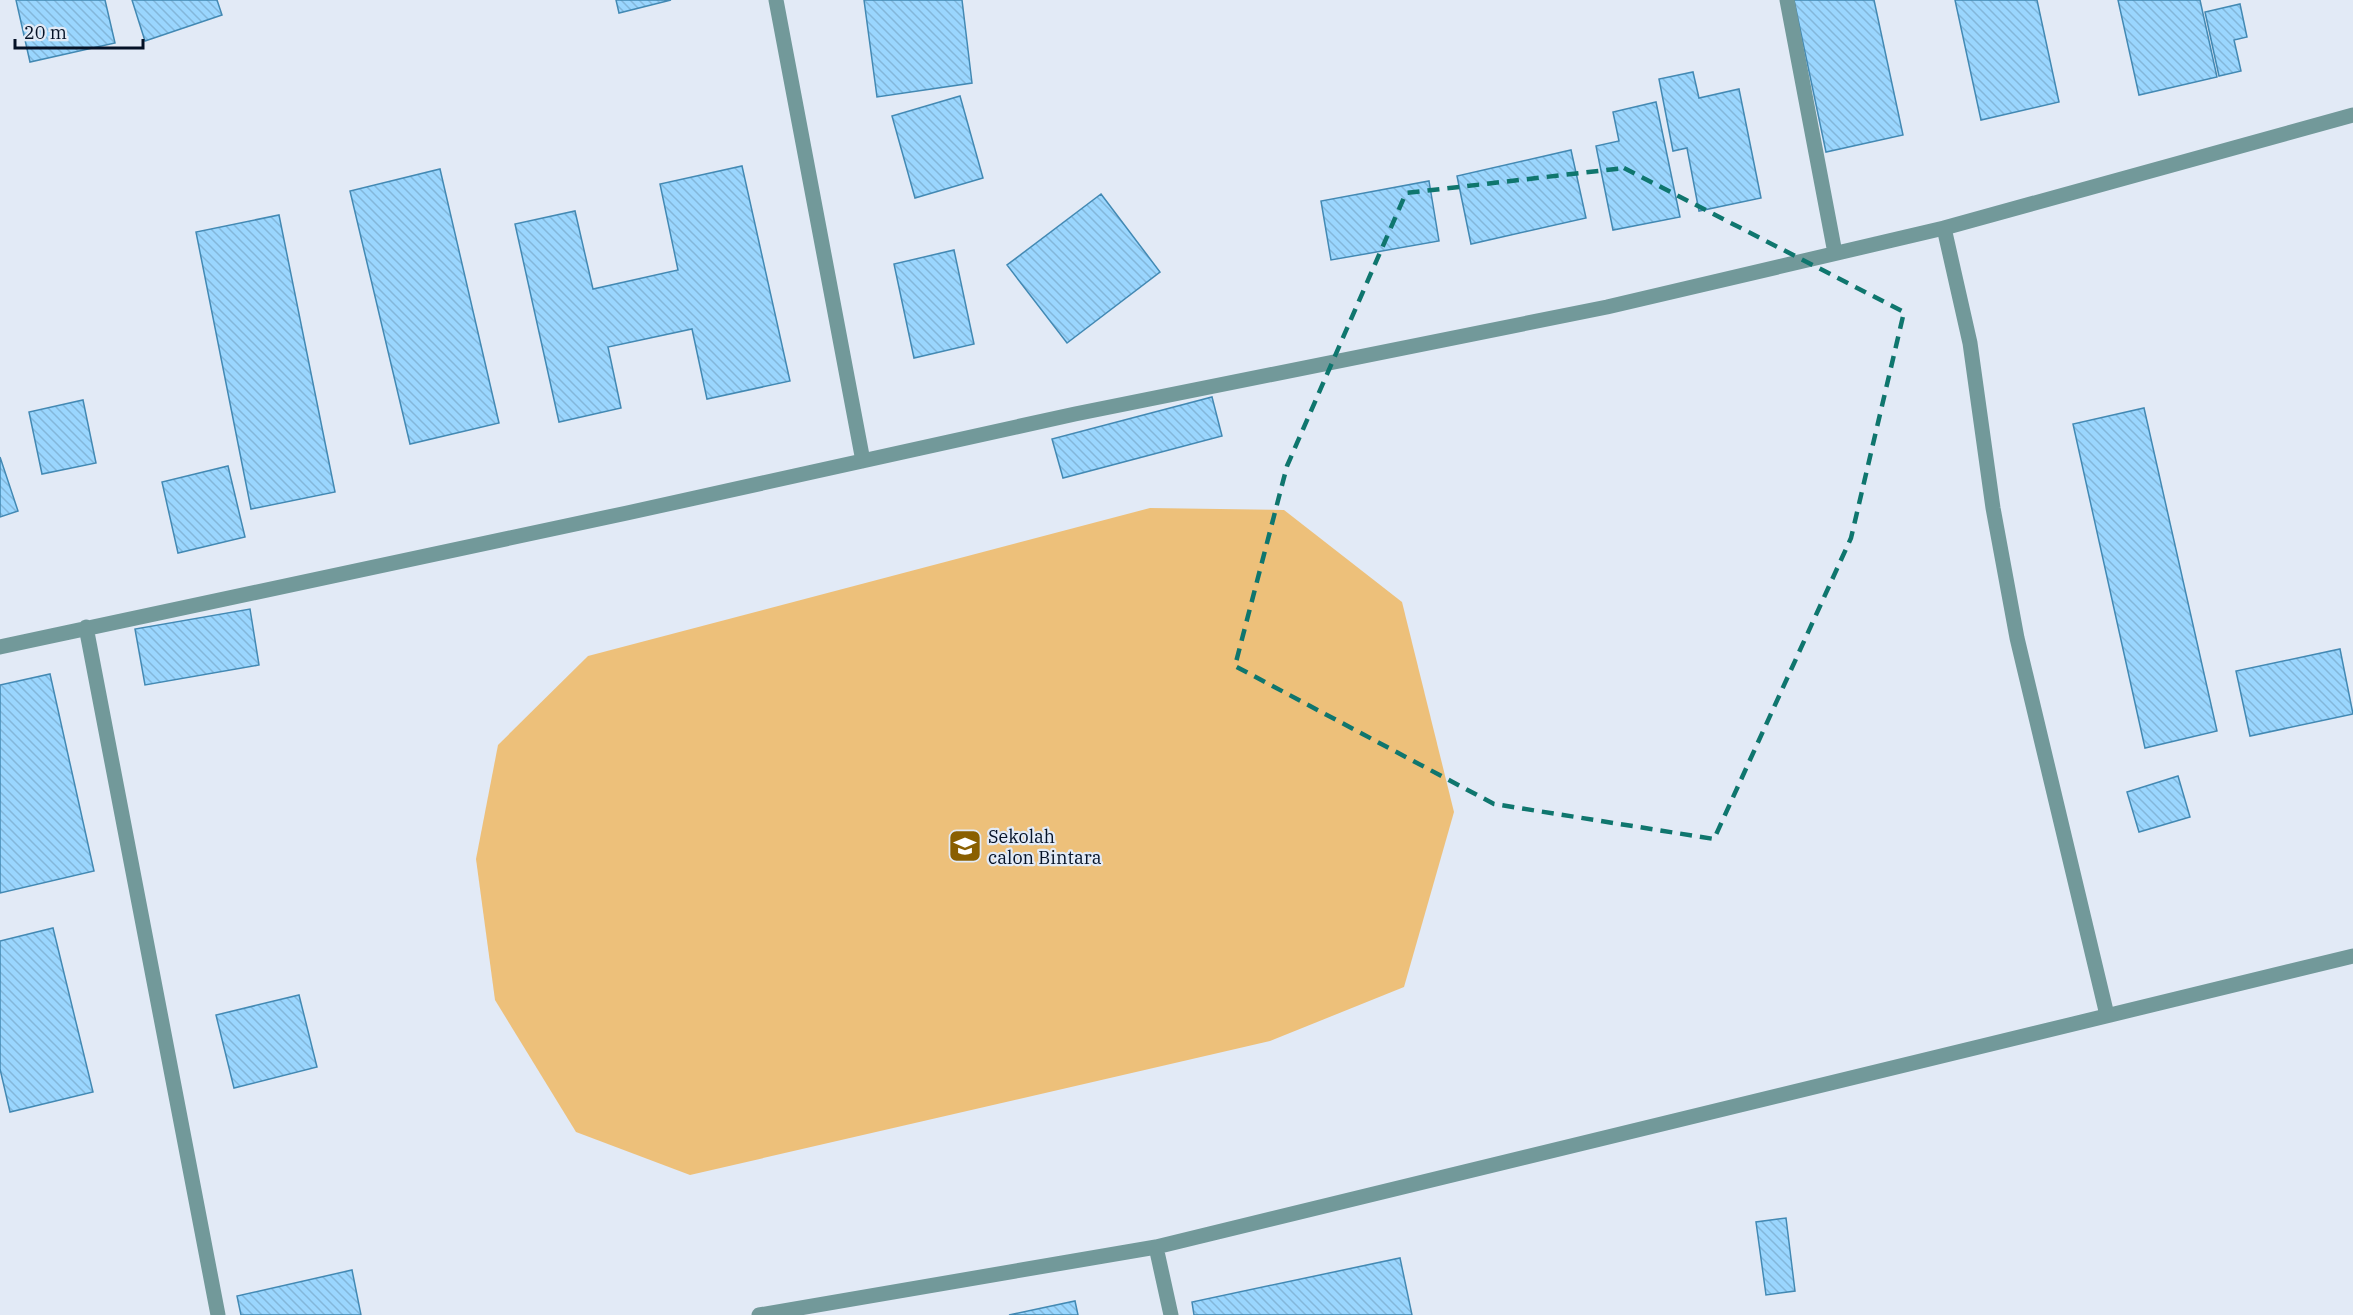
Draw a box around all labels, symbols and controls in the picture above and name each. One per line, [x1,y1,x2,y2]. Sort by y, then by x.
scale bar [15,12,142,50]
text: 20 m [24,21,67,44]
place label: Sekolah calon Bintara [988,825,1102,869]
school or university icon: Sekolah calon Bintara [947,828,983,864]

